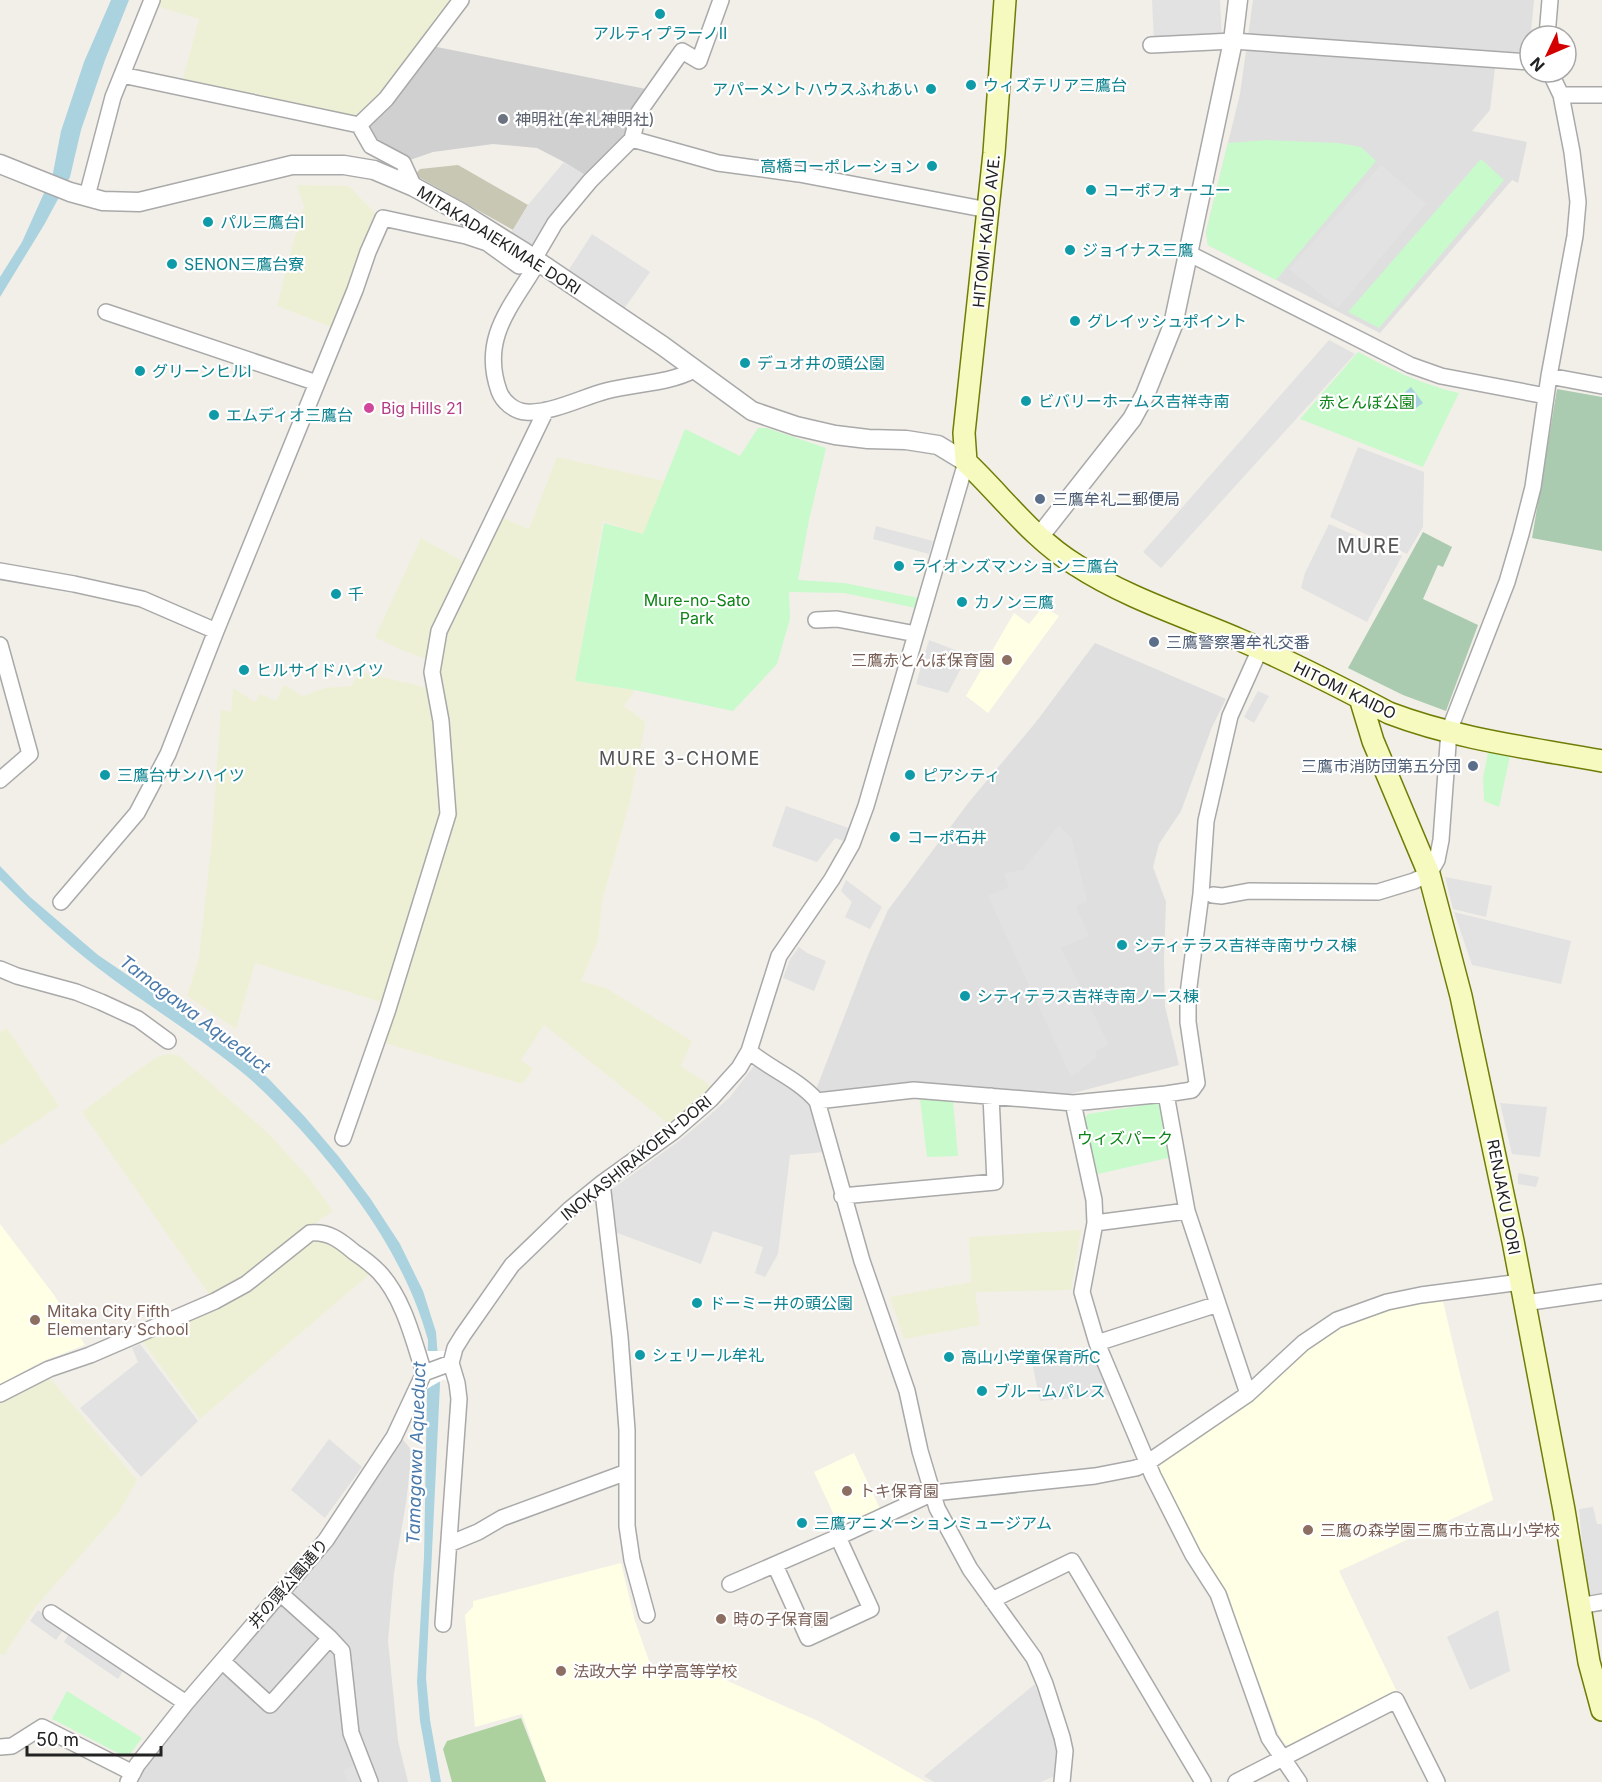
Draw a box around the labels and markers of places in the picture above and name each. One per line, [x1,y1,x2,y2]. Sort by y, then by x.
marker: アルティプラーノⅡ [653,7,667,21]
place label: アルティプラーノⅡ [593,23,727,43]
place label: ウィズテリア三鷹台 [983,75,1127,95]
marker: ウィズテリア三鷹台 [964,78,978,92]
place label: アパーメントハウスふれあい [712,79,919,99]
marker: アパーメントハウスふれあい [924,82,938,96]
place label: 神明社(牟礼神明社) [515,109,655,129]
marker: 神明社(牟礼神明社) [496,112,510,126]
place label: 高橋コーポレーション [760,156,920,176]
marker: 高橋コーポレーション [925,159,939,173]
place label: コーポフォーユー [1103,180,1231,200]
marker: コーポフォーユー [1084,183,1098,197]
place label: パル三鷹台Ⅰ [220,212,304,232]
marker: パル三鷹台Ⅰ [201,215,215,229]
place label: ジョイナス三鷹 [1082,240,1194,260]
marker: ジョイナス三鷹 [1063,243,1077,257]
place label: SENON三鷹台寮 [184,254,304,274]
marker: SENON三鷹台寮 [165,257,179,271]
place label: グレイッシュポイント [1087,311,1247,331]
marker: グレイッシュポイント [1068,314,1082,328]
place label: デュオ井の頭公園 [757,353,885,373]
marker: デュオ井の頭公園 [738,356,752,370]
place label: グリーンヒルⅠ [152,361,252,381]
marker: グリーンヒルⅠ [133,364,147,378]
place label: ビバリーホームス吉祥寺南 [1038,391,1230,411]
marker: ビバリーホームス吉祥寺南 [1019,394,1033,408]
place label: Big Hills 21 [381,398,462,418]
marker: Big Hills 21 [362,401,376,415]
place label: エムディオ三鷹台 [226,405,353,425]
marker: エムディオ三鷹台 [207,408,221,422]
place label: 三鷹牟礼二郵便局 [1052,489,1180,509]
marker: 三鷹牟礼二郵便局 [1033,492,1047,506]
place label: ライオンズマンション三鷹台 [911,556,1119,576]
marker: ライオンズマンション三鷹台 [892,559,906,573]
place label: 千 [348,584,364,604]
marker: 千 [329,587,343,601]
place label: カノン三鷹 [974,592,1054,612]
marker: カノン三鷹 [955,595,969,609]
place label: 三鷹警察署牟礼交番 [1166,632,1310,652]
marker: 三鷹警察署牟礼交番 [1147,635,1161,649]
place label: 三鷹赤とんぼ保育園 [851,650,995,670]
marker: 三鷹赤とんぼ保育園 [1000,653,1014,667]
place label: ヒルサイドハイツ [256,660,384,680]
marker: ヒルサイドハイツ [237,663,251,677]
place label: 三鷹市消防団第五分団 [1301,756,1461,776]
marker: 三鷹市消防団第五分団 [1466,759,1480,773]
place label: 三鷹台サンハイツ [117,765,245,785]
place label: ピアシティ [922,765,1000,785]
marker: 三鷹台サンハイツ [98,768,112,782]
marker: ピアシティ [903,768,917,782]
place label: コーポ石井 [907,827,987,847]
marker: コーポ石井 [888,830,902,844]
place label: シティテラス吉祥寺南サウス棟 [1134,935,1357,955]
marker: シティテラス吉祥寺南サウス棟 [1115,938,1129,952]
place label: シティテラス吉祥寺南ノース棟 [977,986,1199,1006]
marker: シティテラス吉祥寺南ノース棟 [958,989,972,1003]
place label: ドーミー井の頭公園 [709,1293,853,1313]
marker: ドーミー井の頭公園 [690,1296,704,1310]
place label: Mitaka City Fifth Elementary School [47,1301,189,1339]
marker: Mitaka City Fifth Elementary School [28,1313,42,1327]
place label: シェリール牟礼 [652,1345,764,1365]
place label: 高山小学童保育所C [961,1347,1101,1367]
marker: シェリール牟礼 [633,1348,647,1362]
marker: 高山小学童保育所C [942,1350,956,1364]
place label: ブルームパレス [994,1381,1106,1401]
marker: ブルームパレス [975,1384,989,1398]
place label: トキ保育園 [859,1481,939,1501]
marker: トキ保育園 [840,1484,854,1498]
place label: 三鷹アニメーションミュージアム [814,1513,1052,1533]
marker: 三鷹アニメーションミュージアム [795,1516,809,1530]
place label: 三鷹の森学園三鷹市立高山小学校 [1320,1520,1560,1540]
marker: 三鷹の森学園三鷹市立高山小学校 [1301,1523,1315,1537]
place label: 時の子保育園 [733,1609,829,1629]
marker: 時の子保育園 [714,1612,728,1626]
place label: 法政大学 中学高等学校 [573,1661,738,1681]
marker: 法政大学 中学高等学校 [554,1664,568,1678]

